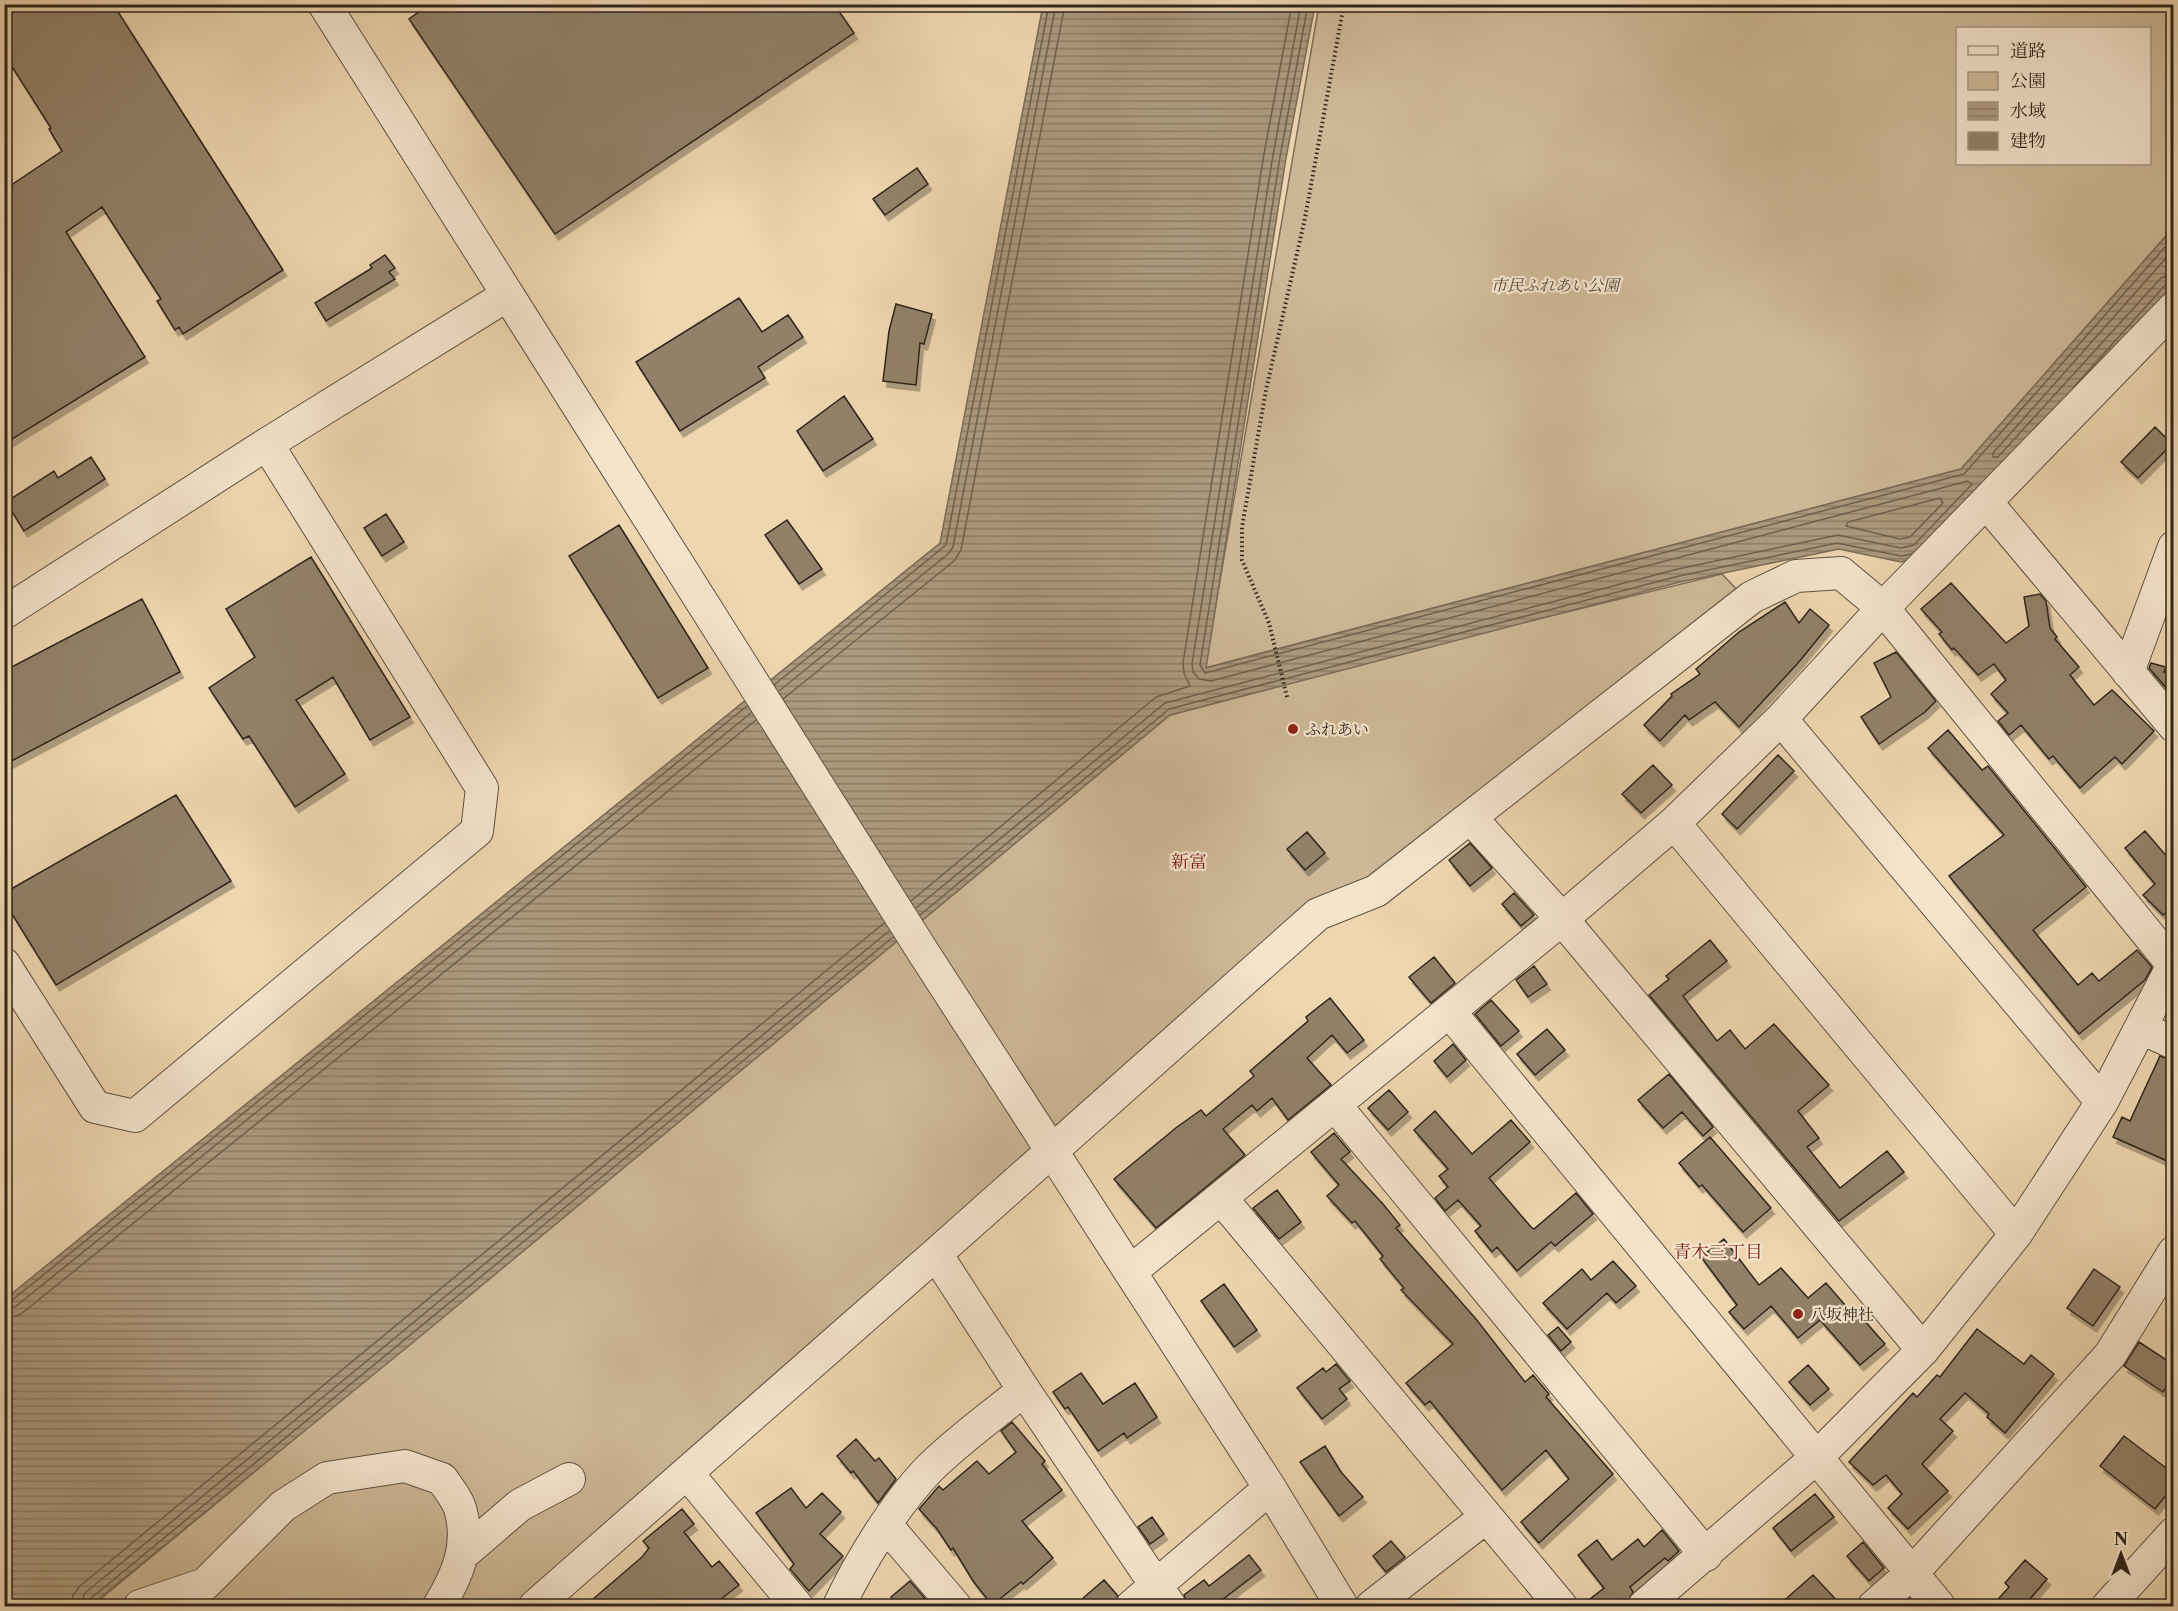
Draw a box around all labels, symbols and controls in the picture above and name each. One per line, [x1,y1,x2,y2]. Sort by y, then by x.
legend [1956,27,2151,165]
text: 道路 [2010,40,2046,62]
text: 公園 [2010,70,2046,92]
text: 水域 [2010,100,2046,122]
text: 建物 [2010,130,2046,152]
park label: 市民ふれあい公園 [1491,275,1622,295]
place label: ふれあい [1305,719,1369,739]
marker: ふれあい [1286,722,1300,736]
district label: 新富 [1171,851,1207,873]
district label: 青木三丁目 [1673,1241,1763,1263]
place label: 八坂神社 [1810,1304,1874,1324]
marker: 八坂神社 [1791,1307,1805,1321]
north arrow [2091,1524,2151,1584]
text: N [2114,1529,2128,1549]

